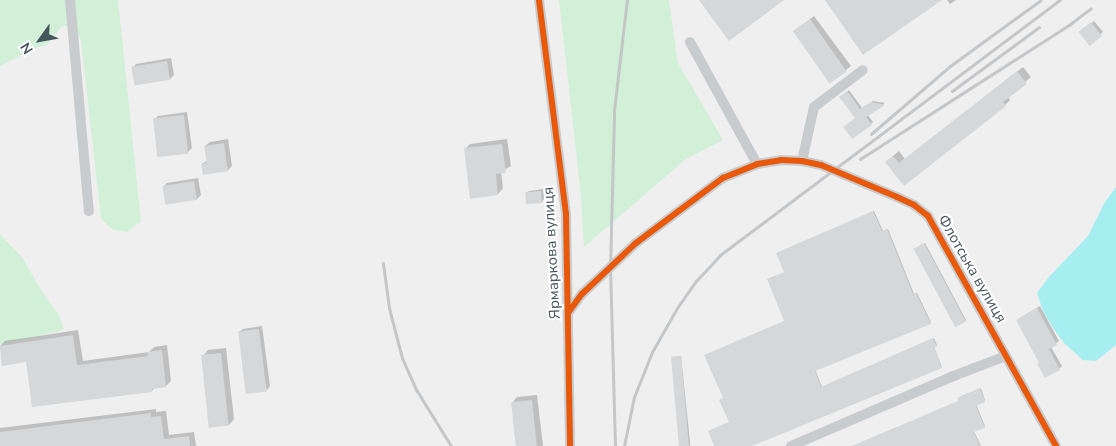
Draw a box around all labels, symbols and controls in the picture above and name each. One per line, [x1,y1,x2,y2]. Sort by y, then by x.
north arrow [15,15,65,65]
text: N [16,39,38,58]
street label: Ярмаркова вулиця [540,186,564,320]
street label: Флотська вулиця [934,212,1010,326]

